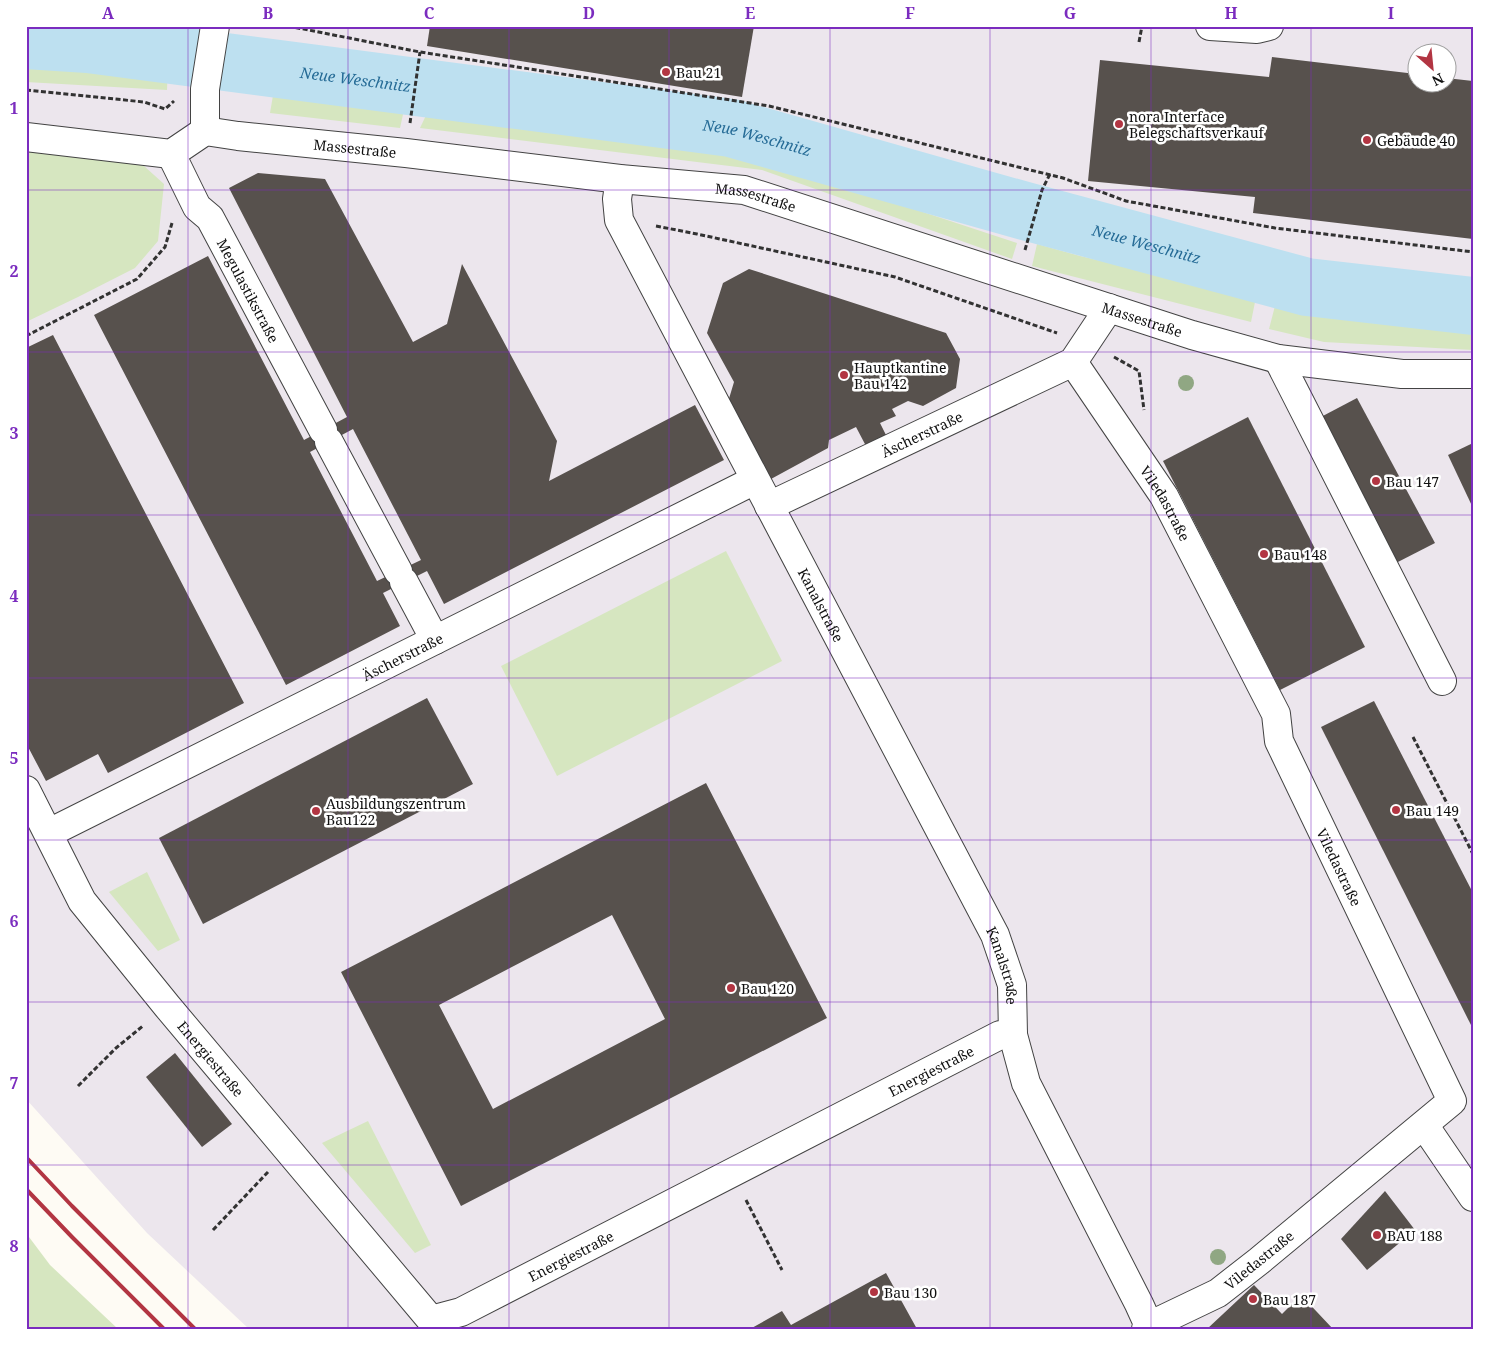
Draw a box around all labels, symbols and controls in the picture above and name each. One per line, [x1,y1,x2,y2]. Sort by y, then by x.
text: A [102,2,115,24]
text: B [263,2,274,24]
text: C [424,2,435,24]
text: D [583,2,595,24]
text: E [745,2,755,24]
text: F [905,2,915,24]
text: G [1064,2,1076,24]
text: H [1224,2,1238,24]
text: I [1388,2,1394,24]
north arrow [1406,42,1456,92]
water label: Neue Weschnitz [298,62,412,96]
place label: Bau 21 [676,63,721,82]
marker: Bau 21 [660,66,672,78]
text: N [1429,69,1447,91]
text: 1 [9,97,19,119]
place label: nora Interface Belegschaftsverkauf [1129,107,1266,142]
water label: Neue Weschnitz [701,114,814,160]
marker: nora Interface Belegschaftsverkauf [1113,118,1125,130]
place label: Gebäude 40 [1377,131,1455,150]
street label: Massestraße [313,134,397,161]
marker: Gebäude 40 [1361,134,1373,146]
street label: Massestraße [714,178,799,216]
water label: Neue Weschnitz [1089,219,1203,268]
street label: Megulastikstraße [213,235,284,346]
text: 2 [9,260,19,282]
street label: Massestraße [1100,297,1185,341]
place label: Hauptkantine Bau 142 [854,358,946,393]
marker: Hauptkantine Bau 142 [838,369,850,381]
street label: Äscherstraße [878,406,966,461]
text: 3 [9,422,19,444]
street label: Viledastraße [1136,462,1195,544]
place label: Bau 147 [1386,472,1439,491]
marker: Bau 147 [1370,475,1382,487]
place label: Bau 148 [1274,545,1327,564]
marker: Bau 148 [1258,548,1270,560]
street label: Kanalstraße [794,564,849,645]
text: 4 [9,585,19,607]
street label: Äscherstraße [359,628,446,685]
text: 5 [9,747,19,769]
place label: Ausbildungszentrum Bau122 [326,794,466,829]
place label: Bau 149 [1406,801,1459,820]
marker: Bau 149 [1390,804,1402,816]
marker: Ausbildungszentrum Bau122 [310,805,322,817]
street label: Viledastraße [1313,825,1366,909]
text: 6 [9,910,19,932]
street label: Kanalstraße [983,923,1022,1005]
place label: Bau 120 [741,979,794,998]
marker: Bau 120 [725,982,737,994]
street label: Energiestraße [174,1017,248,1100]
street label: Energiestraße [885,1041,977,1100]
text: 7 [9,1072,19,1094]
street label: Energiestraße [525,1226,617,1285]
street label: Viledastraße [1220,1226,1298,1294]
place label: BAU 188 [1387,1226,1443,1245]
marker: BAU 188 [1371,1229,1383,1241]
text: 8 [9,1235,19,1257]
place label: Bau 130 [884,1283,937,1302]
marker: Bau 130 [868,1286,880,1298]
place label: Bau 187 [1263,1290,1316,1309]
marker: Bau 187 [1247,1293,1259,1305]

